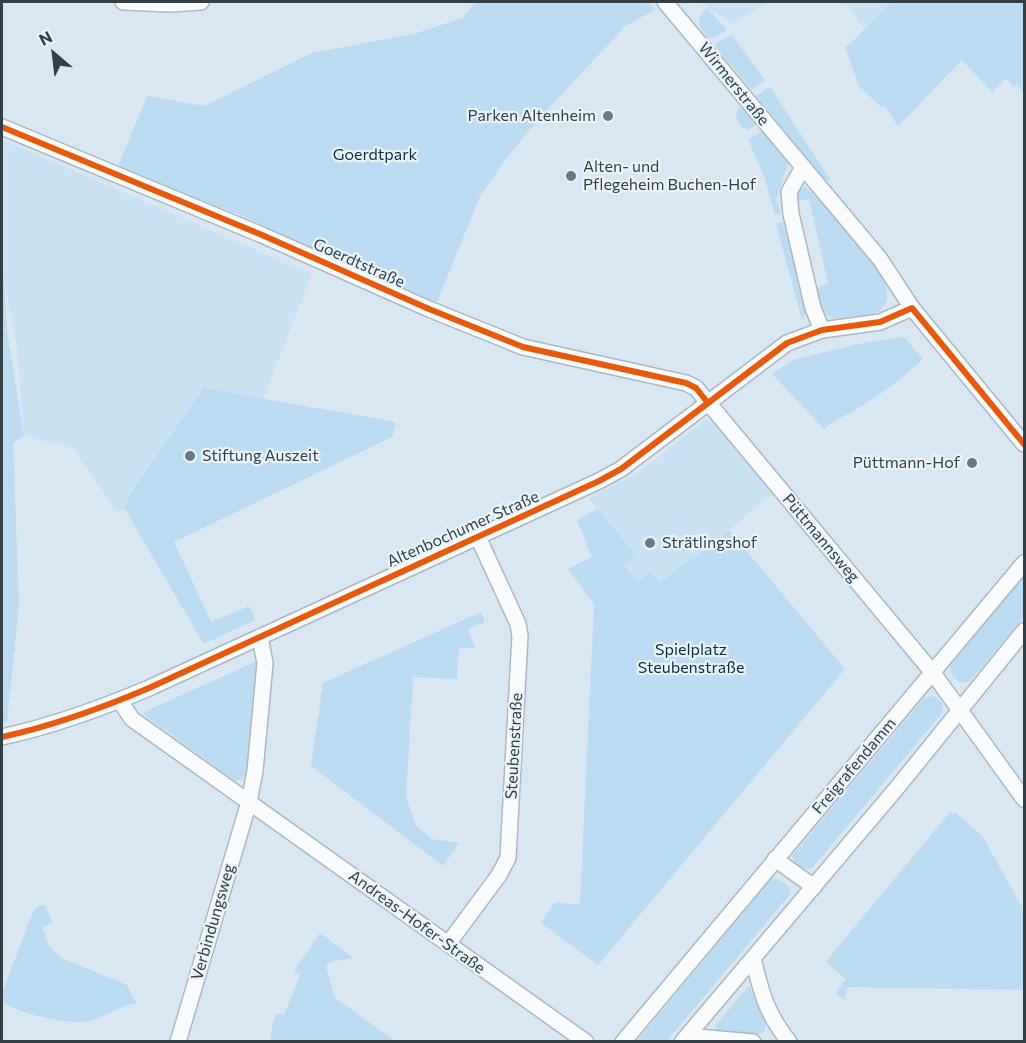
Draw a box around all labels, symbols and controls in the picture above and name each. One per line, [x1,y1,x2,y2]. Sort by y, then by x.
north arrow [24,24,84,84]
text: N [36,26,55,49]
street label: Wirmerstraße [694,38,774,130]
place label: Parken Altenheim [467,106,596,126]
marker: Parken Altenheim [601,109,615,123]
park label: Goerdtpark [333,145,417,165]
place label: Alten- und Pflegeheim Buchen-Hof [583,157,756,195]
marker: Alten- und Pflegeheim Buchen-Hof [564,169,578,183]
street label: Goerdtstraße [310,234,408,292]
place label: Stiftung Auszeit [202,446,319,466]
marker: Stiftung Auszeit [183,449,197,463]
place label: Püttmann-Hof [853,453,960,473]
marker: Püttmann-Hof [965,456,979,470]
street label: Altenbochumer Straße [384,487,542,571]
street label: Püttmannsweg [778,490,864,586]
place label: Strätlingshof [662,533,757,553]
marker: Strätlingshof [643,536,657,550]
park label: Spielplatz Steubenstraße [638,640,744,678]
street label: Steubenstraße [502,692,526,800]
street label: Freigrafendamm [808,714,900,818]
street label: Verbindungsweg [187,862,239,982]
street label: Andreas-Hofer-Straße [345,866,489,978]

